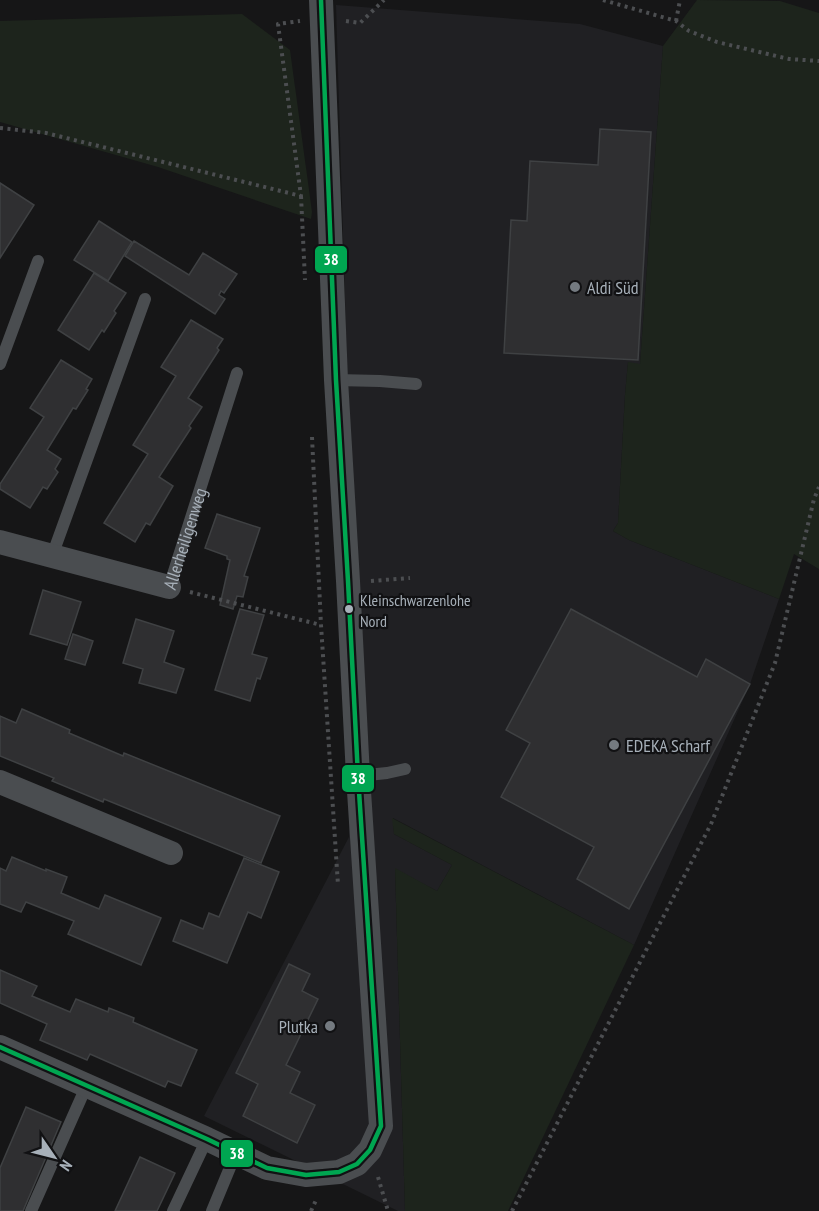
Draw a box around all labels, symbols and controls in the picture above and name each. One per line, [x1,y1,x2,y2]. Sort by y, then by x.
line badge: 38 [314,245,348,274]
text: 38 [323,249,339,269]
place label: Aldi Süd [587,276,639,299]
marker: Aldi Süd [568,280,582,294]
street label: Allerheiligenweg [158,485,211,592]
place label: Kleinschwarzenlohe Nord [360,590,471,631]
marker: Kleinschwarzenlohe Nord [343,603,355,615]
place label: EDEKA Scharf [626,734,711,757]
marker: EDEKA Scharf [607,738,621,752]
line badge: 38 [341,764,375,793]
text: 38 [350,768,366,788]
place label: Plutka [279,1015,318,1038]
marker: Plutka [323,1019,337,1033]
north arrow [24,1127,84,1187]
line badge: 38 [220,1139,254,1168]
text: 38 [229,1143,245,1163]
text: N [56,1156,77,1175]

